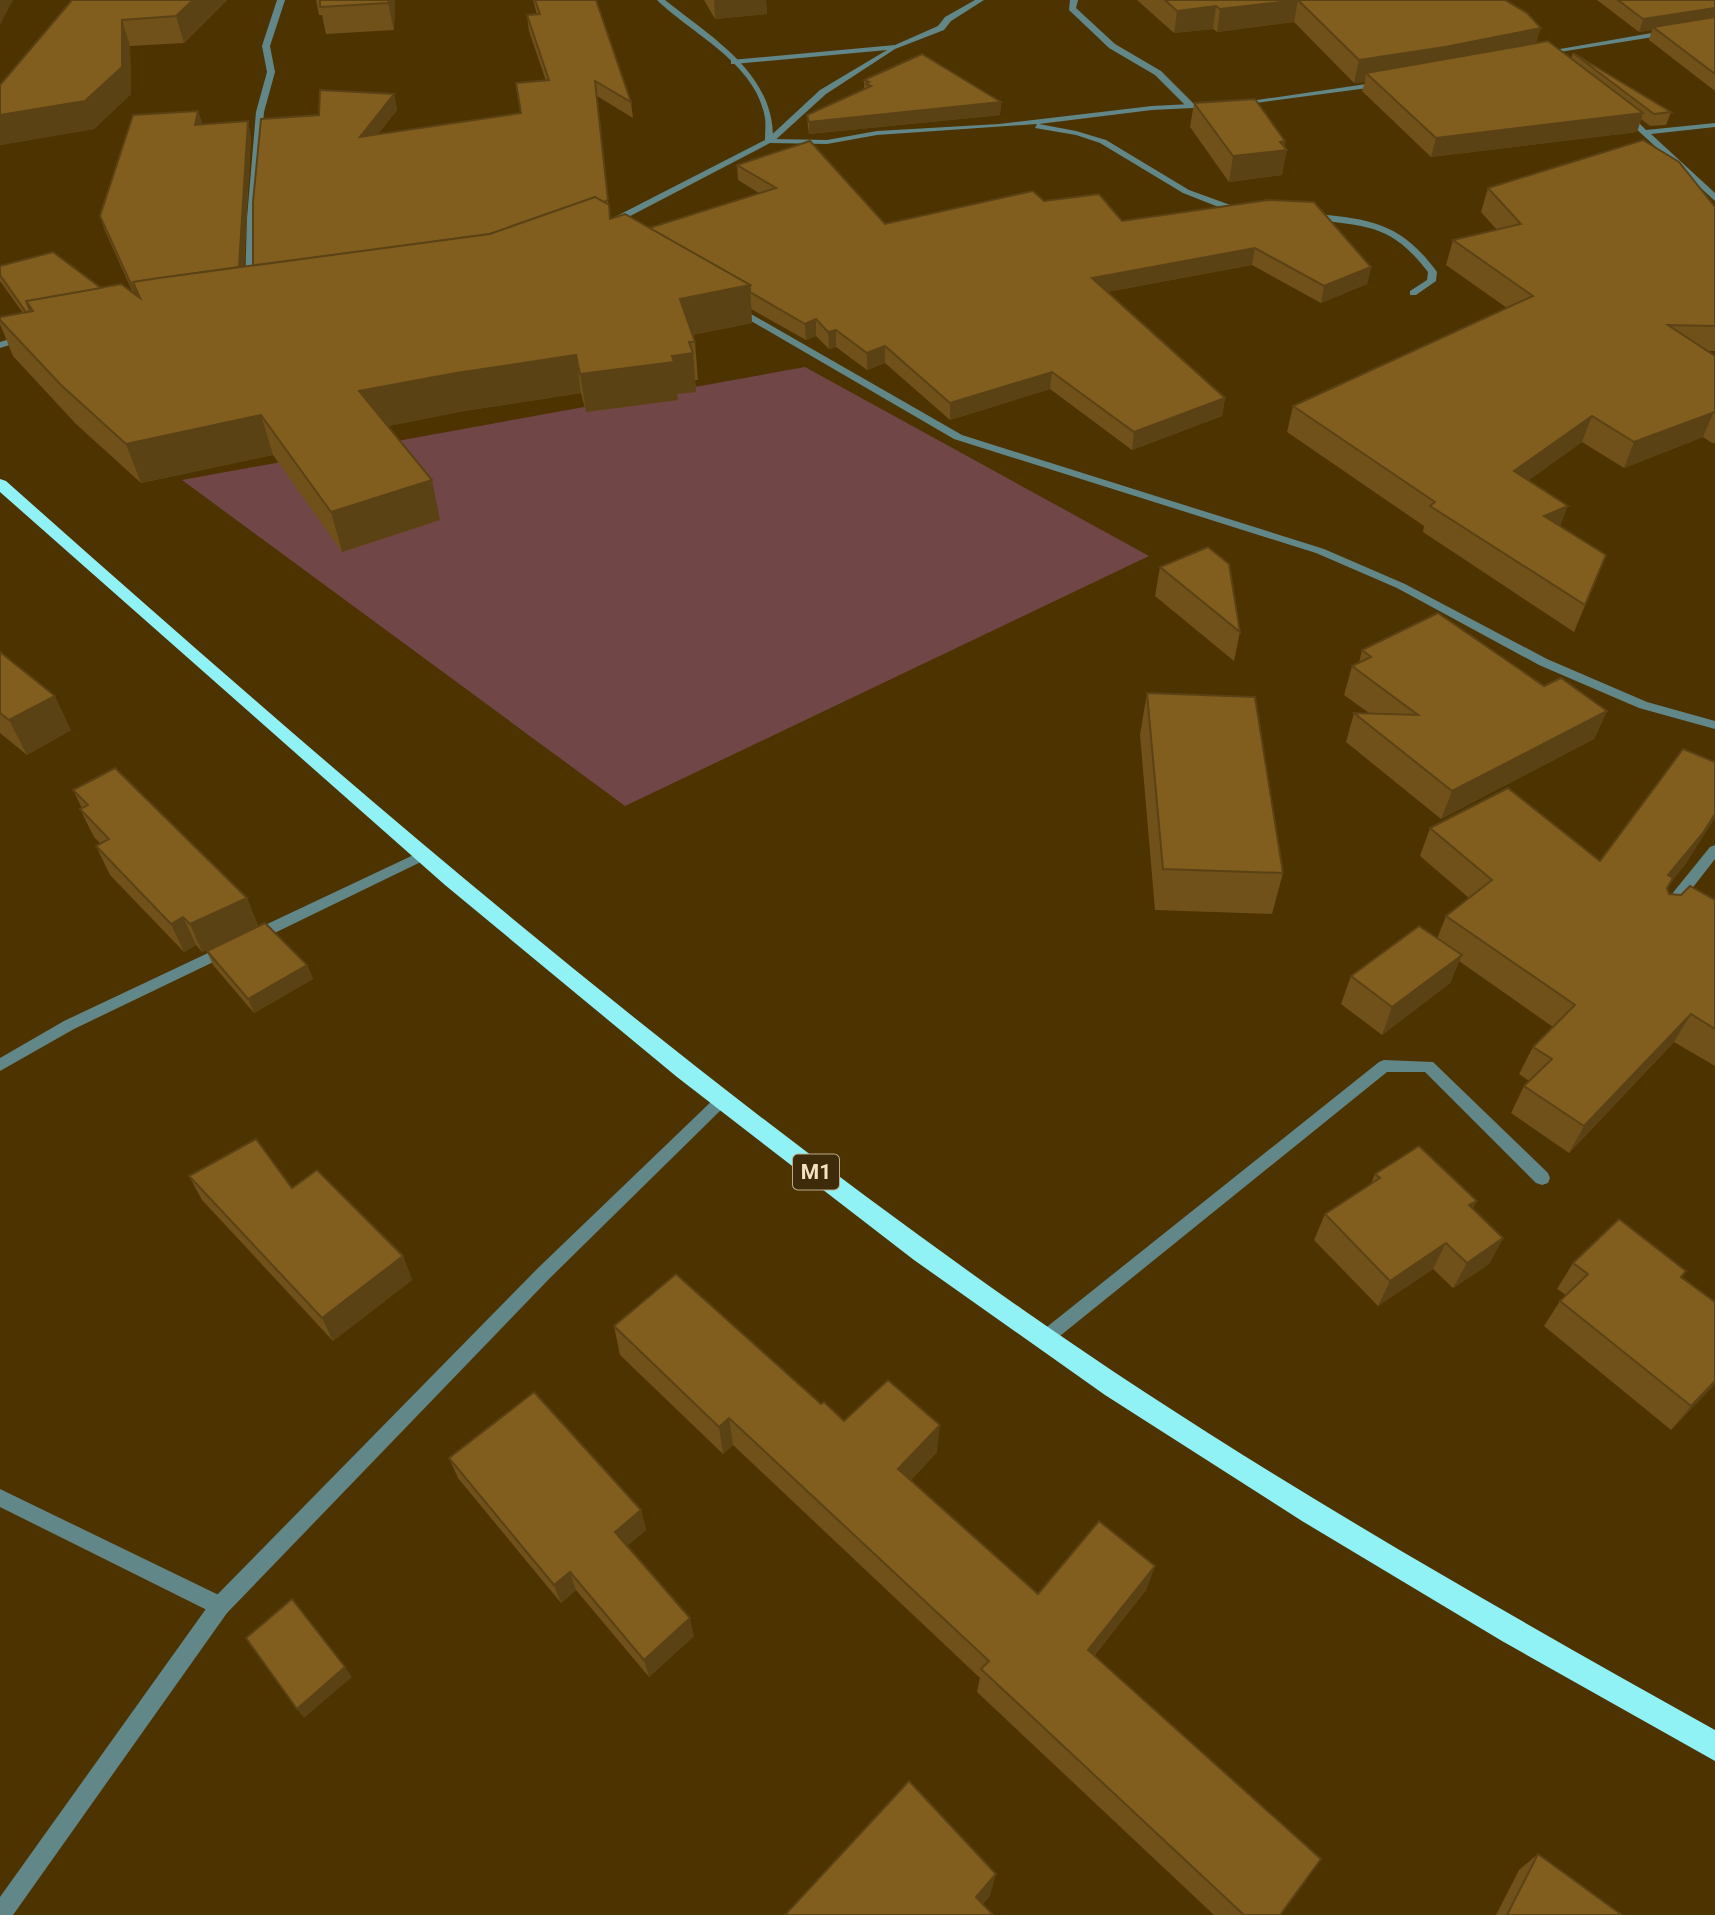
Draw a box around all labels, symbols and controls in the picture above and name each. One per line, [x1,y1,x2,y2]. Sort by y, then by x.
road number: M1 [793,1154,839,1190]

